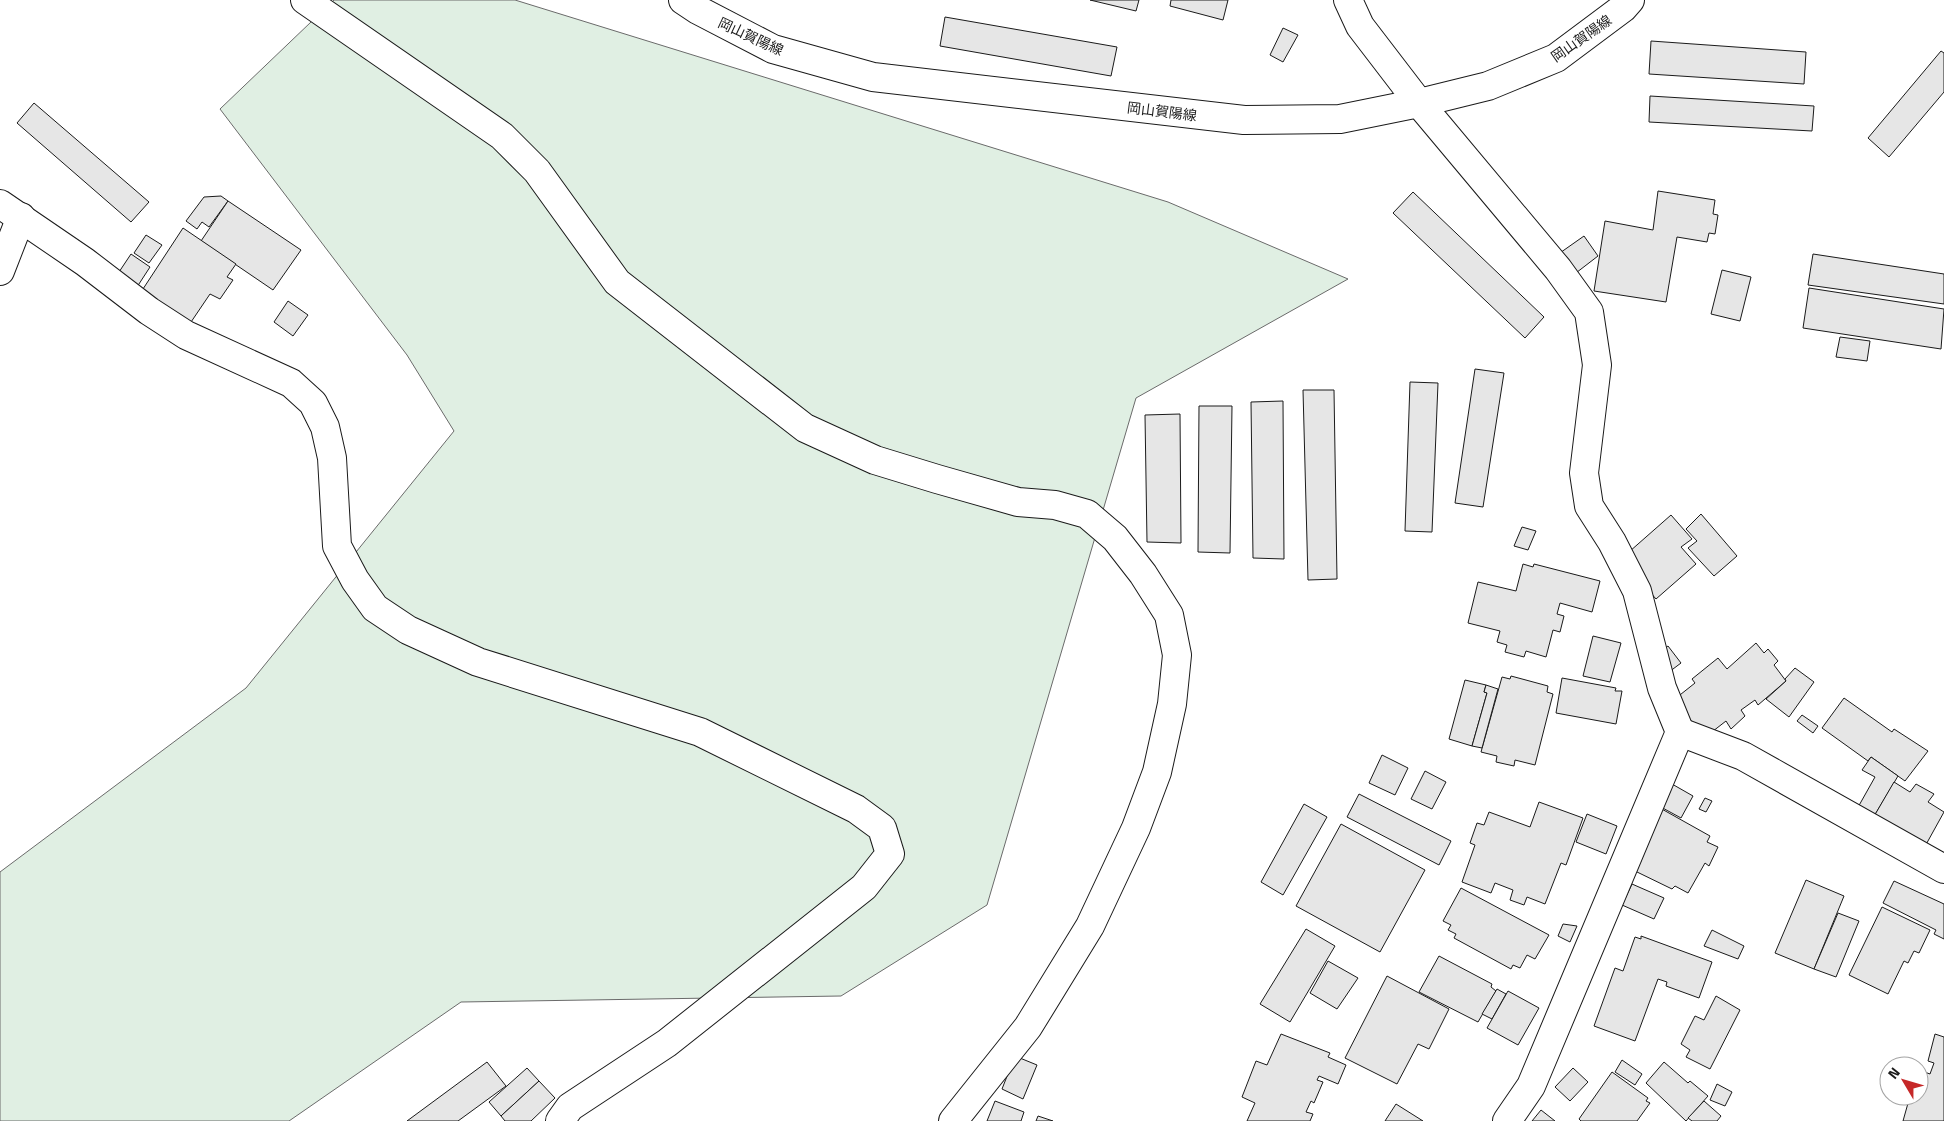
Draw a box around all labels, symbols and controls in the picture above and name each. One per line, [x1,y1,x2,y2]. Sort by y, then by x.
street label: 岡山賀陽線 [1546,9,1616,67]
street label: 岡山賀陽線 [715,12,787,60]
street label: 岡山賀陽線 [1126,96,1198,126]
north arrow [1879,1056,1929,1106]
text: N [1882,1062,1905,1083]

